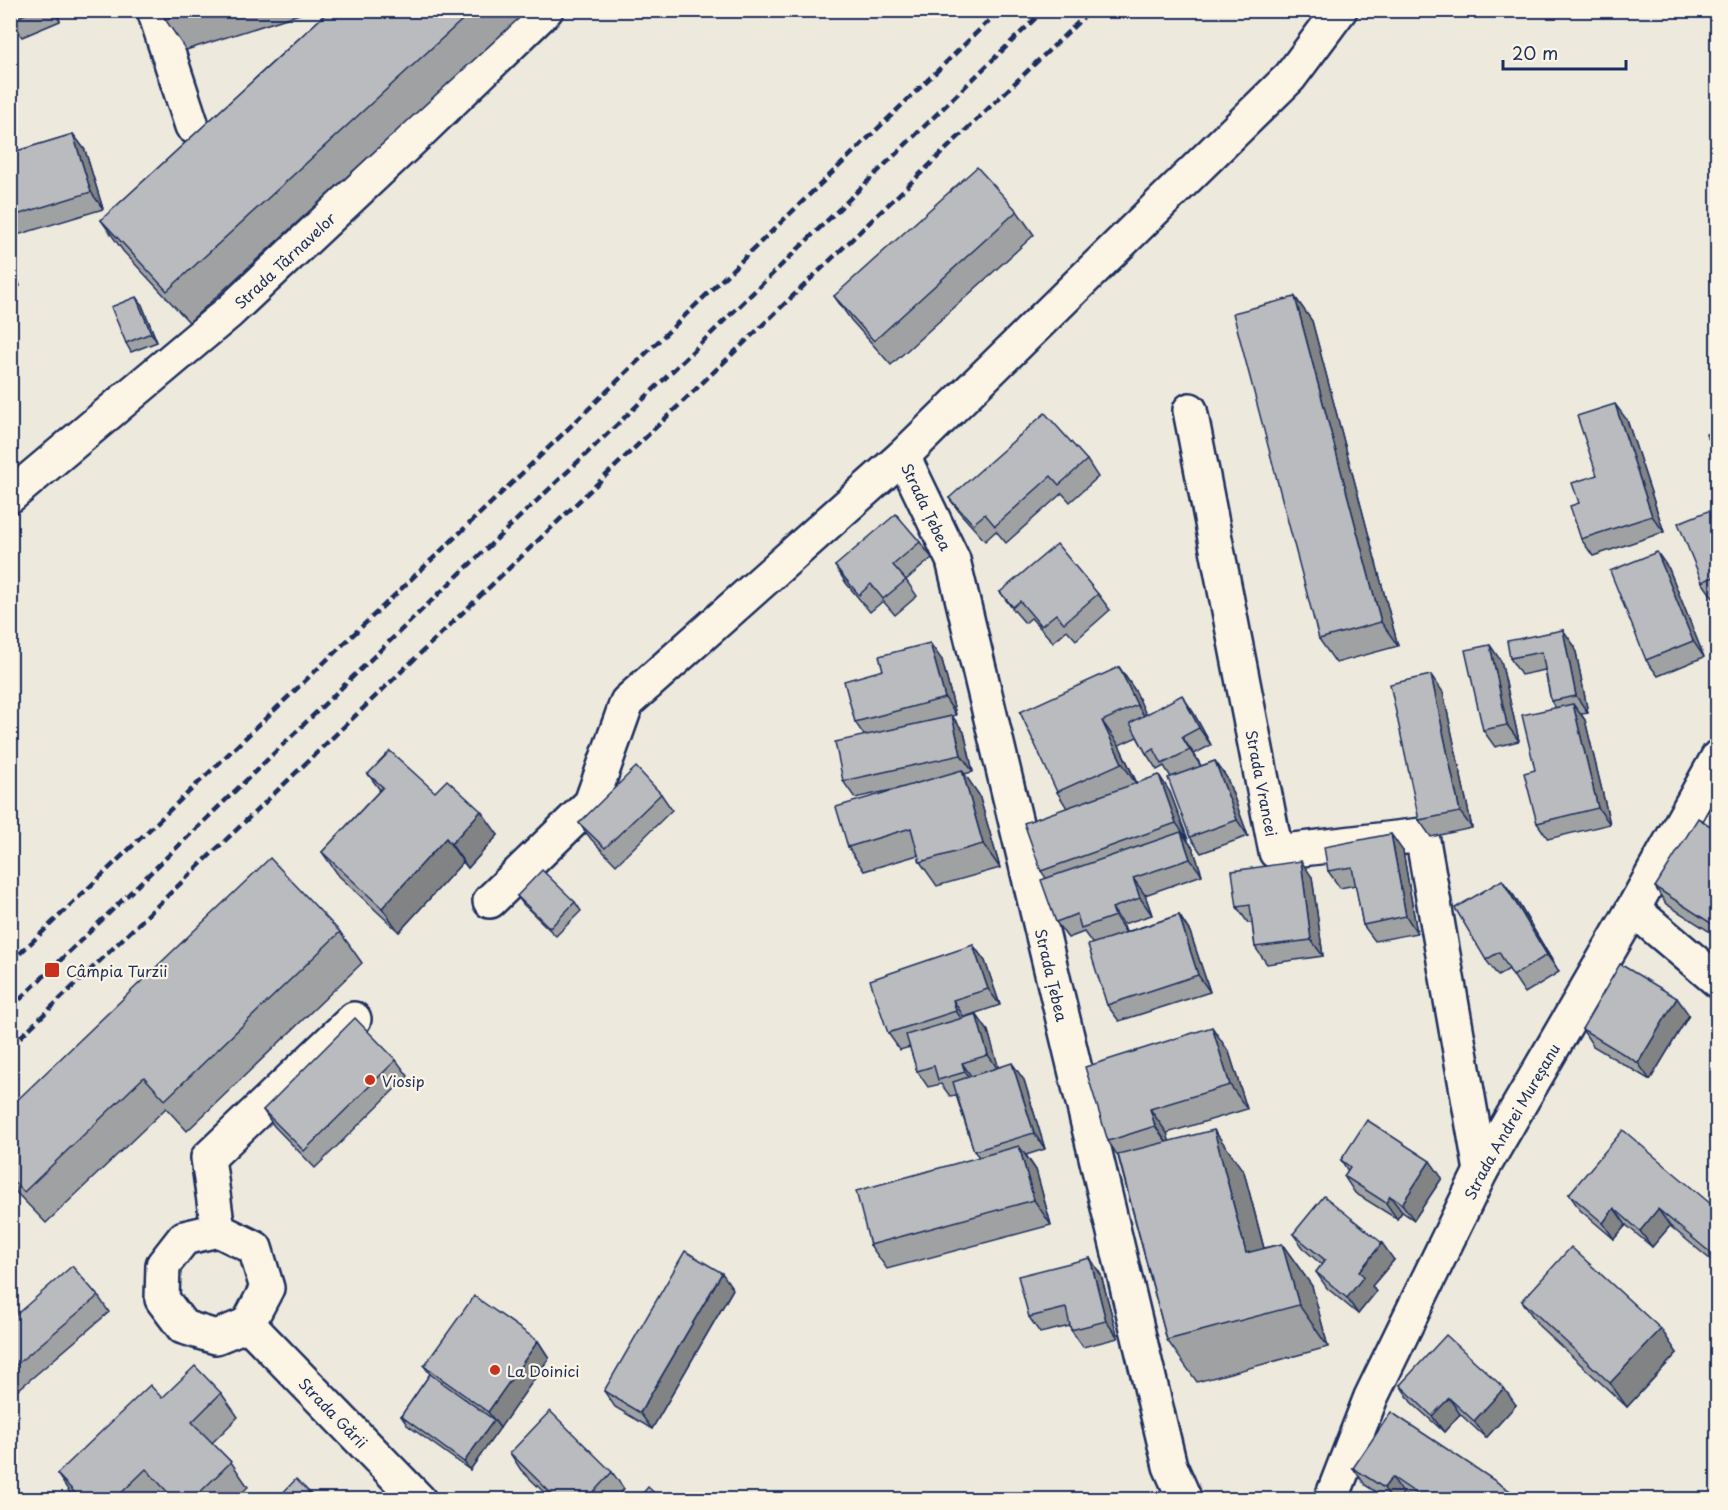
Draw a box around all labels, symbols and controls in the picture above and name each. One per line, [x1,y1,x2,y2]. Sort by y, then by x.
scale bar [1503,33,1626,71]
text: 20 m [1512,39,1558,66]
street label: Strada Târnavelor [228,206,341,314]
street label: Strada Țebea [896,459,958,555]
street label: Strada Vrancei [1241,728,1284,838]
street label: Strada Țebea [1030,926,1075,1024]
place label: Câmpia Turzii [66,959,168,982]
marker: Câmpia Turzii [43,961,61,979]
street label: Strada Andrei Mureșanu [1457,1038,1564,1203]
place label: Viosip [382,1069,425,1092]
marker: Viosip [363,1073,377,1087]
place label: La Doinici [507,1359,580,1382]
marker: La Doinici [488,1363,502,1377]
street label: Strada Gării [294,1372,374,1453]

